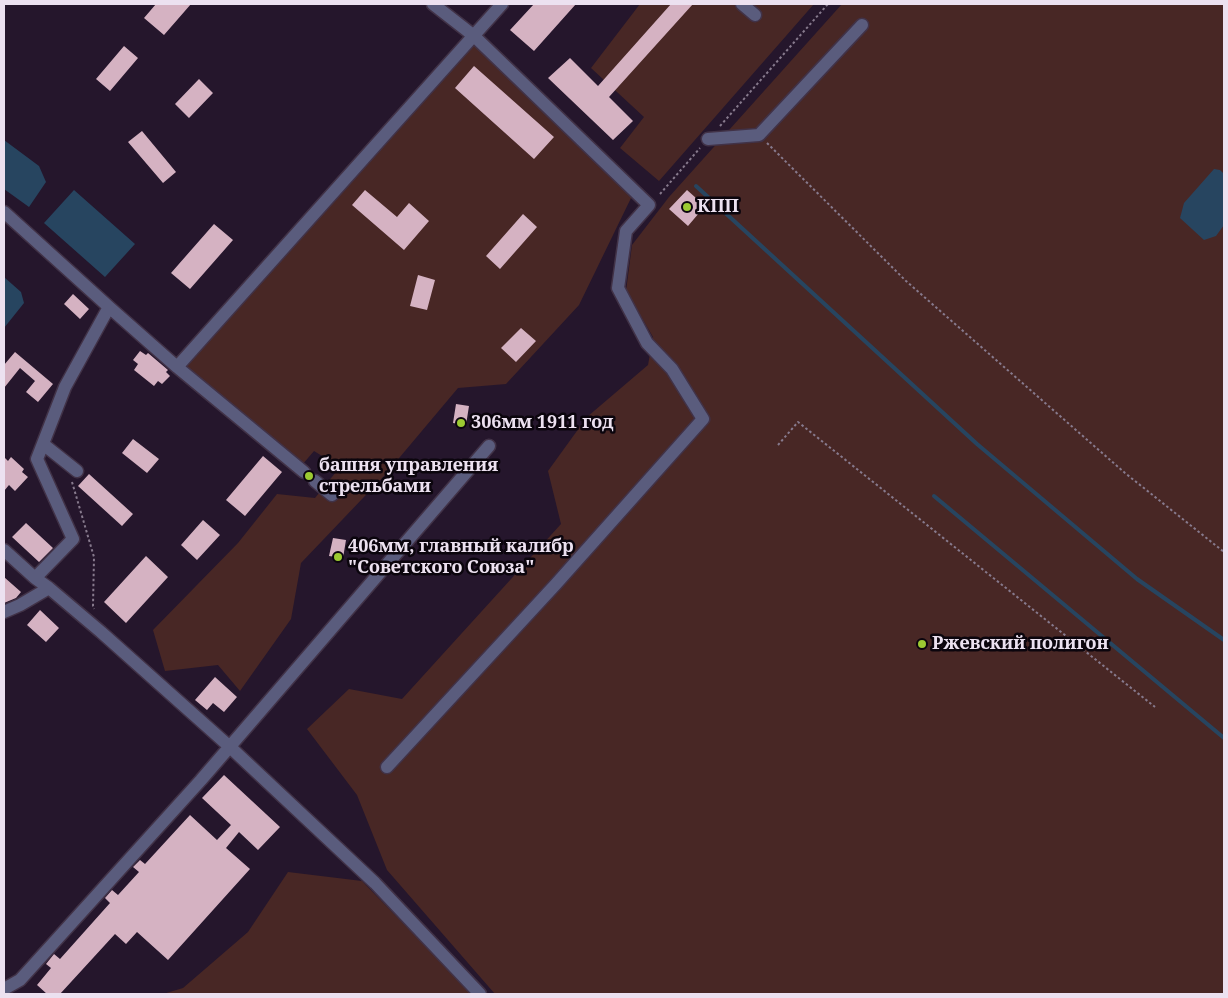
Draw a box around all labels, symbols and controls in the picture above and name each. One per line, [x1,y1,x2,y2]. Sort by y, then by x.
place label: КПП [697,196,739,218]
marker: КПП [681,201,693,213]
place label: 306мм 1911 год [471,412,613,434]
marker: 306мм 1911 год [455,417,467,429]
place label: башня управления стрельбами [319,455,498,498]
marker: башня управления стрельбами [303,470,315,482]
place label: 406мм, главный калибр "Советского Союза" [348,536,574,578]
marker: 406мм, главный калибр "Советского Союза" [332,551,344,563]
place label: Ржевский полигон [932,633,1109,655]
marker: Ржевский полигон [916,638,928,650]

